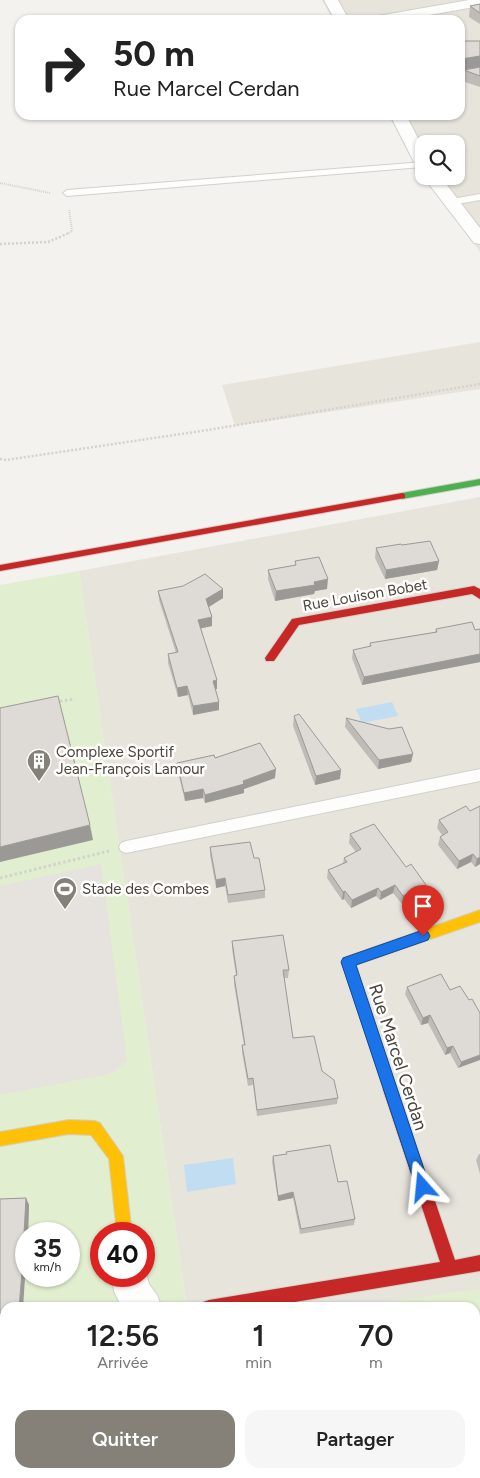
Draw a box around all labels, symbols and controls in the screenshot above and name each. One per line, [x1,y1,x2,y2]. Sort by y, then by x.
text: 50 m [113,33,195,75]
icon: right [30,35,95,100]
text: Rue Marcel Cerdan [113,75,300,102]
map controls [415,135,465,185]
button: search [415,135,465,185]
street label: Rue Louison Bobet [301,575,429,615]
place label: Complexe Sportif Jean-François Lamour [56,743,205,778]
building icon: Complexe Sportif Jean-François Lamour [26,748,52,782]
sports icon: Stade des Combes [52,876,78,910]
place label: Stade des Combes [82,880,209,898]
pin [402,885,444,936]
icon: arrive [409,892,437,920]
street label: Rue Marcel Cerdan [364,981,432,1133]
position arrow [396,1160,448,1212]
speed limit sign: 40 [90,1222,155,1287]
text: 35 [33,1233,62,1263]
text: km/h [34,1260,61,1274]
text: 12:56 [86,1317,159,1354]
text: 1 [252,1317,265,1354]
text: 70 [358,1317,394,1354]
text: Arrivée [97,1353,148,1372]
text: min [245,1353,272,1372]
text: m [369,1353,383,1372]
button: Quitter [15,1410,235,1468]
button: Partager [245,1410,465,1468]

